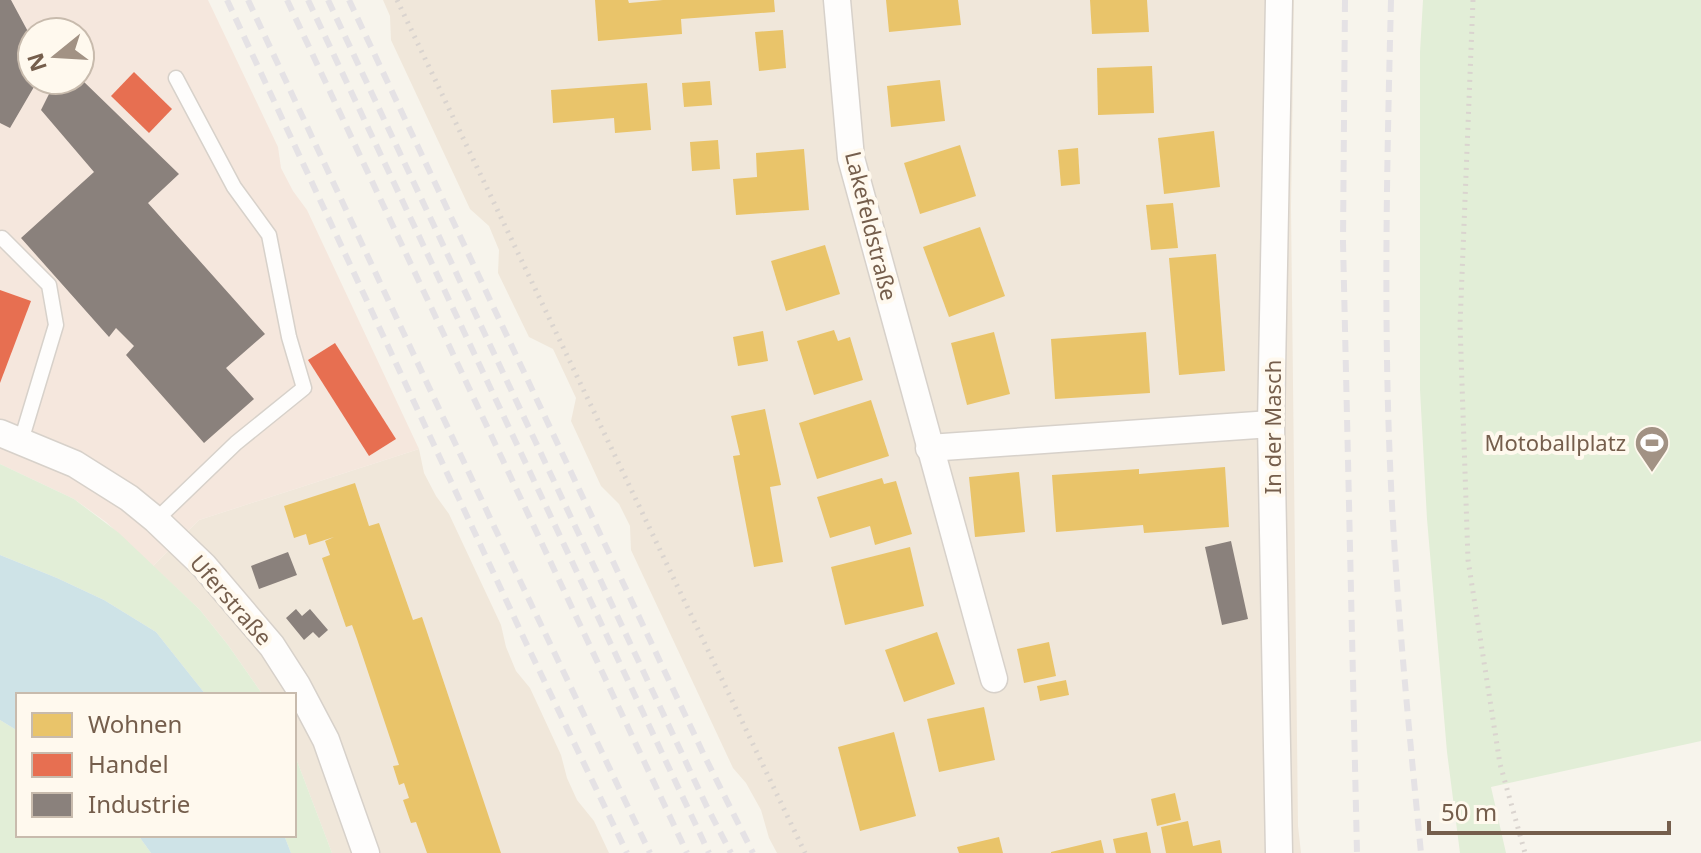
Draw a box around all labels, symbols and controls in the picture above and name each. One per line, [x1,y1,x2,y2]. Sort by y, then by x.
north arrow [16,16,96,96]
text: N [19,49,53,76]
street label: Lakefeldstraße [839,148,905,304]
street label: In der Masch [1257,360,1287,494]
sports icon: Motoballplatz [1633,424,1671,474]
place label: Motoballplatz [1484,427,1626,457]
street label: Uferstraße [184,548,279,651]
legend [16,693,296,837]
text: Wohnen [88,707,182,740]
text: Handel [88,747,169,780]
scale bar [1429,785,1669,835]
text: Industrie [88,787,190,820]
text: 50 m [1441,795,1497,828]

